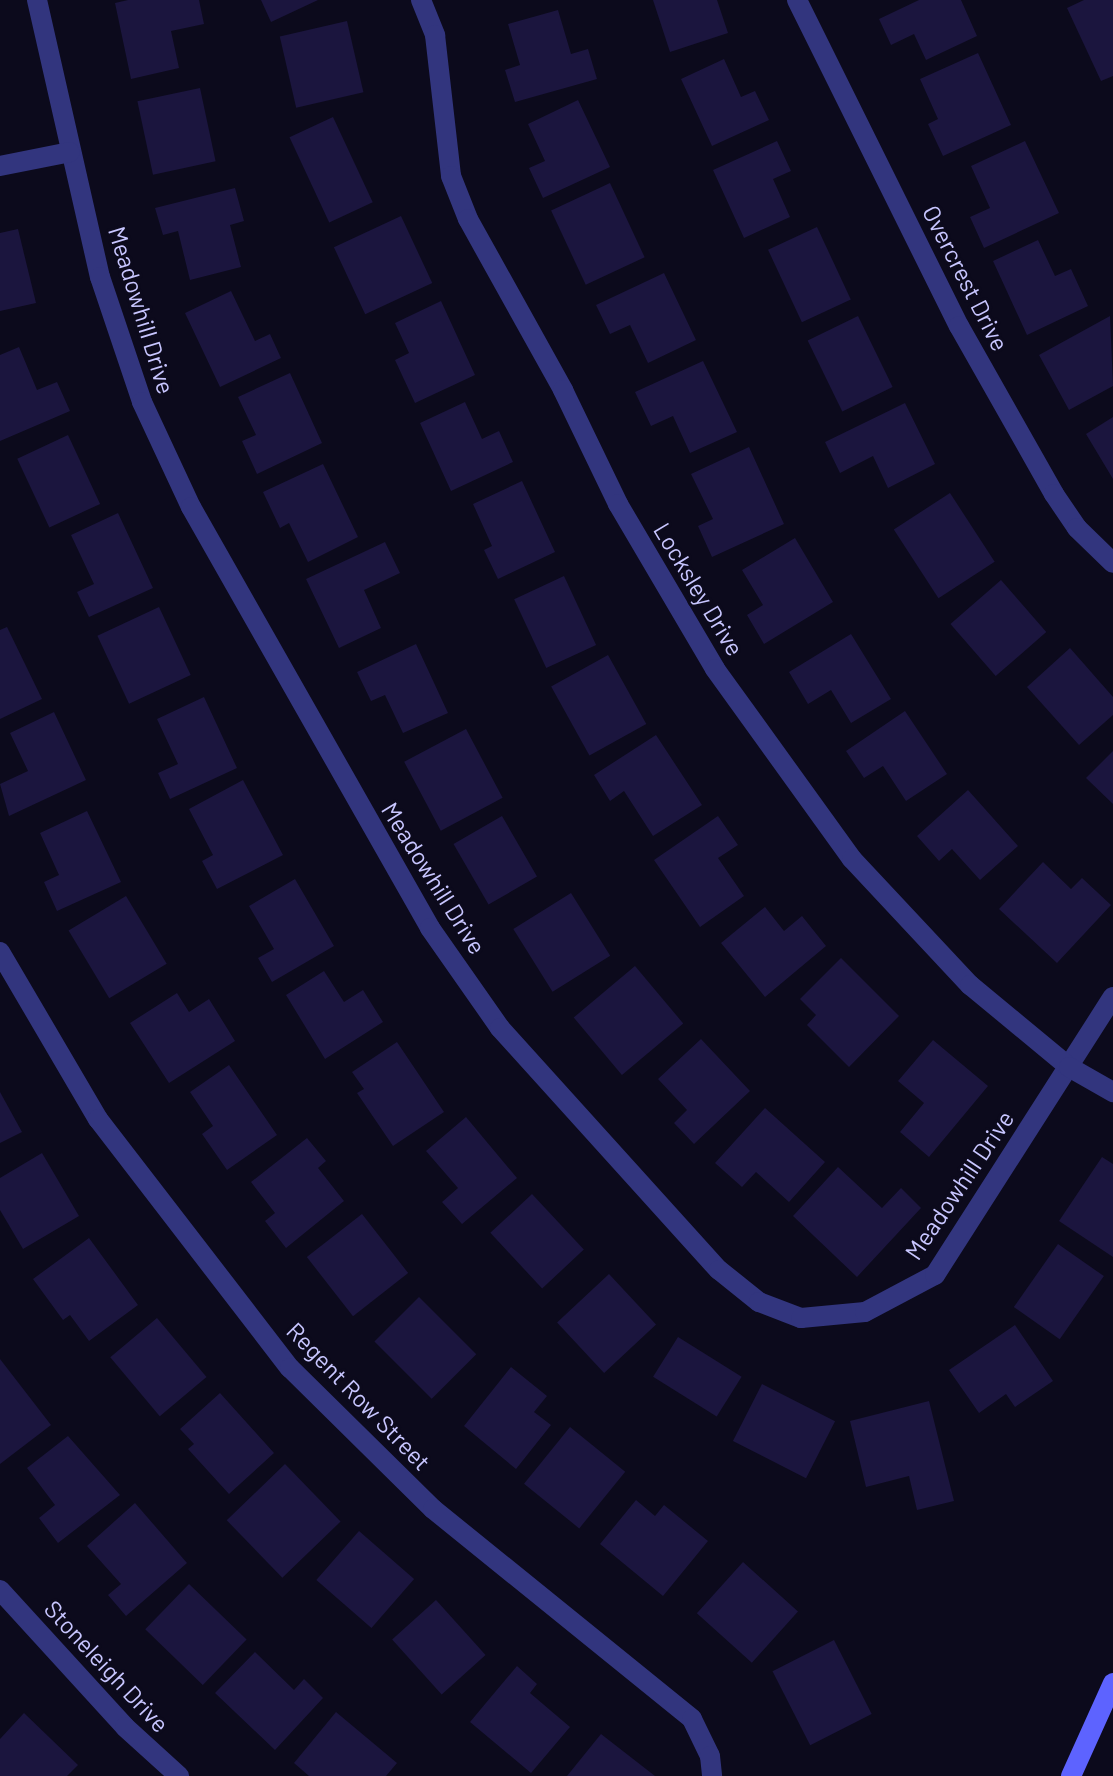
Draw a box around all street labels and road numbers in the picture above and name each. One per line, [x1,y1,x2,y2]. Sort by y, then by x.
street label: Overcrest Drive [917,200,1015,356]
street label: Meadowhill Drive [103,223,181,397]
street label: Locksley Drive [648,517,750,661]
street label: Meadowhill Drive [376,797,492,959]
street label: Meadowhill Drive [899,1105,1019,1265]
street label: Regent Row Street [281,1316,437,1476]
street label: Stoneleigh Drive [39,1594,175,1738]

